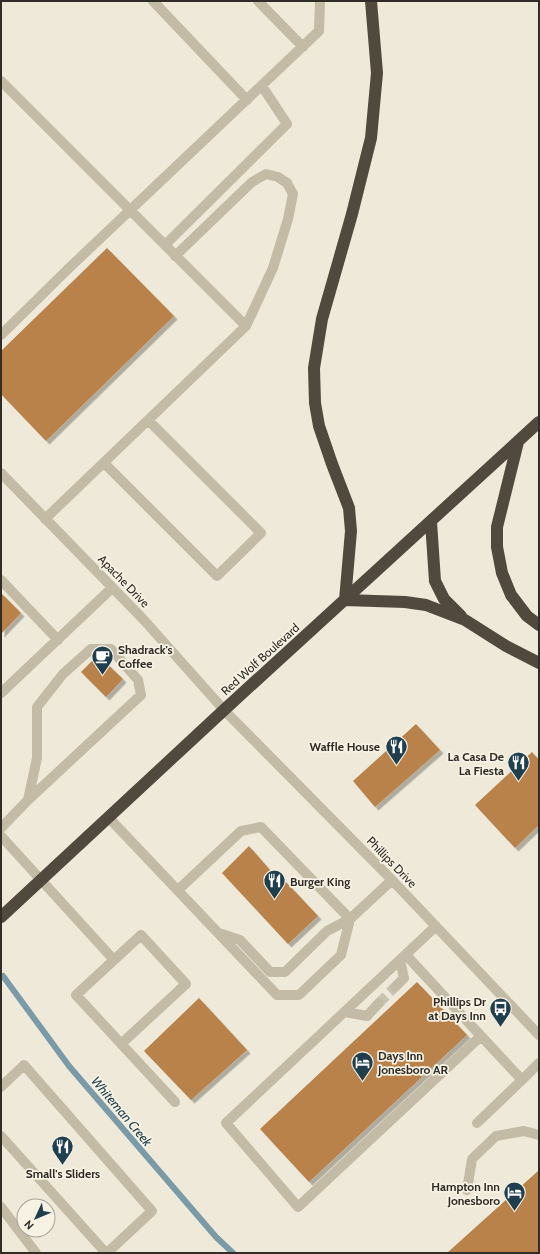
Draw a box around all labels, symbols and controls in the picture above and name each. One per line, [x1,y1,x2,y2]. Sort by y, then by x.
street label: Apache Drive [95,551,153,611]
street label: Red Wolf Boulevard [218,620,302,698]
place label: Shadrack's Coffee [118,642,173,671]
cafe icon: Shadrack's Coffee [89,643,115,676]
restaurant icon: Waffle House [383,733,409,766]
place label: Waffle House [310,739,380,754]
place label: La Casa De La Fiesta [448,749,504,778]
restaurant icon: La Casa De La Fiesta [506,750,532,783]
street label: Phillips Drive [364,833,420,891]
restaurant icon: Burger King [262,868,288,901]
place label: Burger King [290,874,350,889]
place label: Phillips Dr at Days Inn [428,994,486,1023]
bus stop icon: Phillips Dr at Days Inn [488,995,514,1028]
place label: Days Inn Jonesboro AR [377,1048,449,1077]
hotel icon: Days Inn Jonesboro AR [350,1049,376,1082]
water label: Whiteman Creek [88,1073,156,1150]
restaurant icon: Small's Sliders [50,1133,76,1166]
place label: Small's Sliders [26,1166,100,1181]
place label: Hampton Inn Jonesboro [431,1179,500,1208]
hotel icon: Hampton Inn Jonesboro [502,1180,528,1213]
north arrow [16,1198,56,1238]
text: N [21,1217,37,1233]

